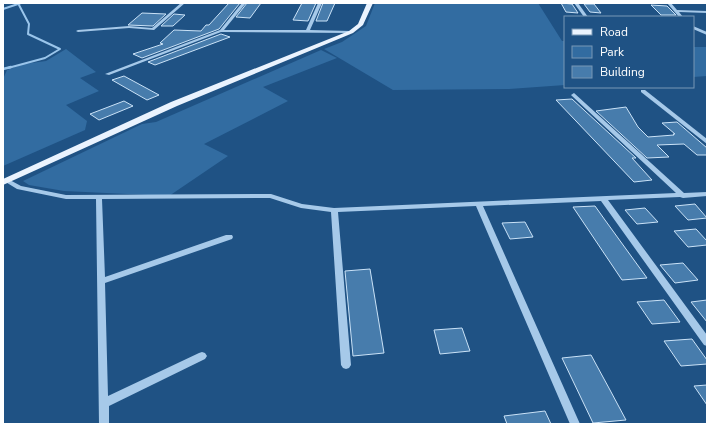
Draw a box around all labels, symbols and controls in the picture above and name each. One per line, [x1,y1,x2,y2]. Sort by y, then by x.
legend [564,16,694,88]
text: Road [600,24,628,40]
text: Park [600,44,625,60]
text: Building [600,64,645,80]

